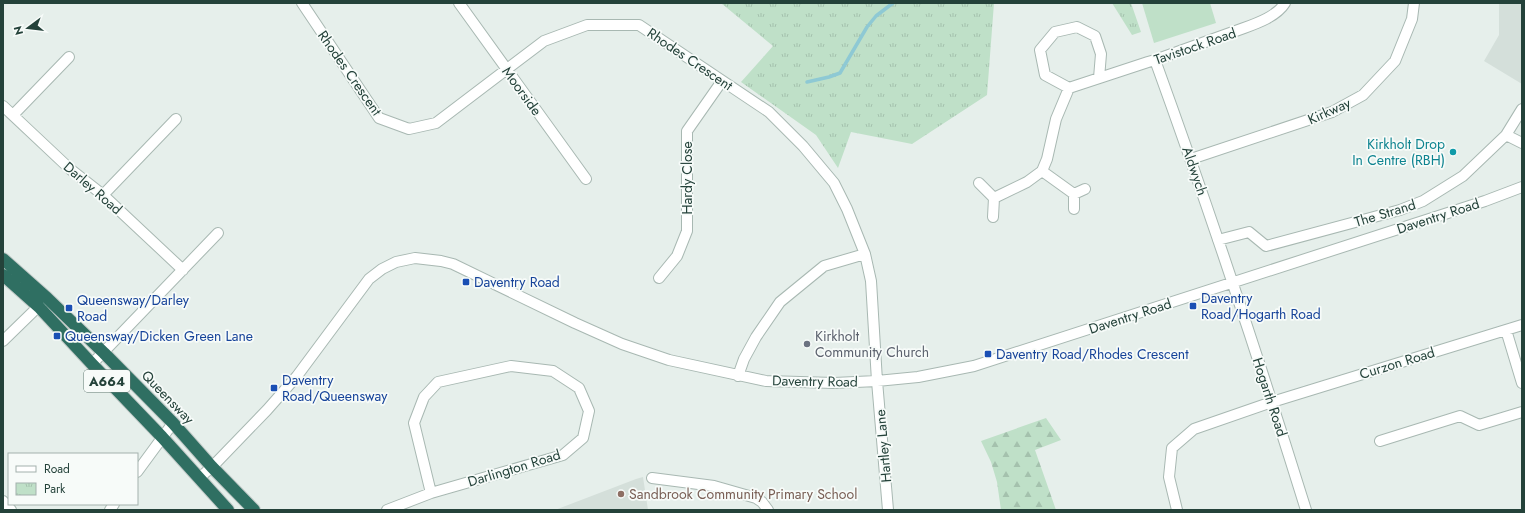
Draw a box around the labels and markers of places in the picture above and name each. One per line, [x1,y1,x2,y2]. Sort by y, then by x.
place label: Kirkholt Drop In Centre (RBH) [1352,134,1445,170]
marker: Kirkholt Drop In Centre (RBH) [1448,147,1458,157]
place label: Daventry Road [474,272,560,292]
marker: Daventry Road [461,277,471,287]
place label: Daventry Road/Hogarth Road [1201,288,1321,324]
place label: Queensway/Darley Road [77,290,190,326]
marker: Daventry Road/Hogarth Road [1188,301,1198,311]
marker: Queensway/Darley Road [64,303,74,313]
place label: Queensway/Dicken Green Lane [65,326,253,346]
place label: Kirkholt Community Church [815,326,929,362]
marker: Queensway/Dicken Green Lane [52,331,62,341]
marker: Kirkholt Community Church [802,339,812,349]
place label: Daventry Road/Rhodes Crescent [996,344,1189,364]
marker: Daventry Road/Rhodes Crescent [983,349,993,359]
place label: Daventry Road/Queensway [282,370,388,406]
marker: Daventry Road/Queensway [269,383,279,393]
place label: Sandbrook Community Primary School [629,484,857,504]
marker: Sandbrook Community Primary School [616,489,626,499]

